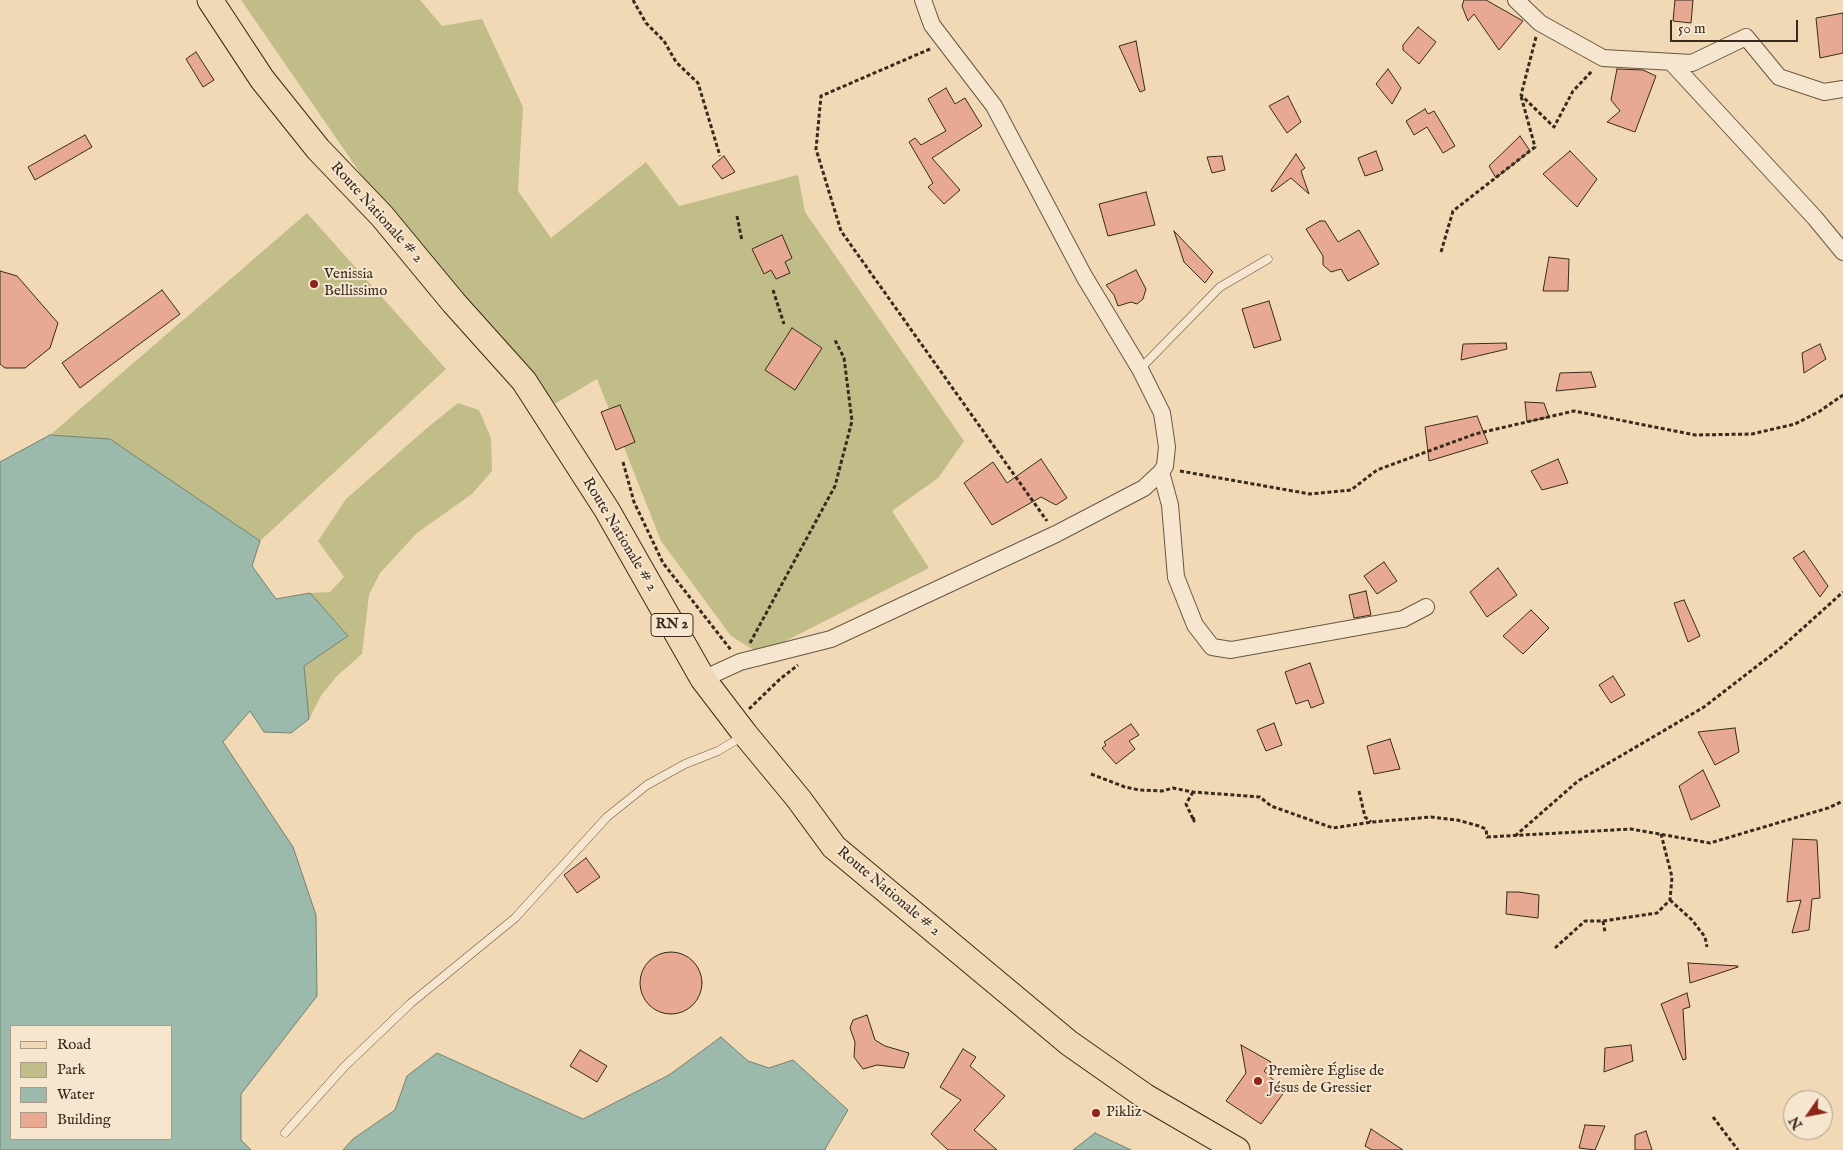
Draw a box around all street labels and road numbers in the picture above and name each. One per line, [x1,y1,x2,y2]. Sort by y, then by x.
street label: Route Nationale # 2 [326,159,426,267]
street label: Route Nationale # 2 [578,475,660,595]
road number: RN 2 [651,614,693,636]
street label: Route Nationale # 2 [833,843,943,941]

